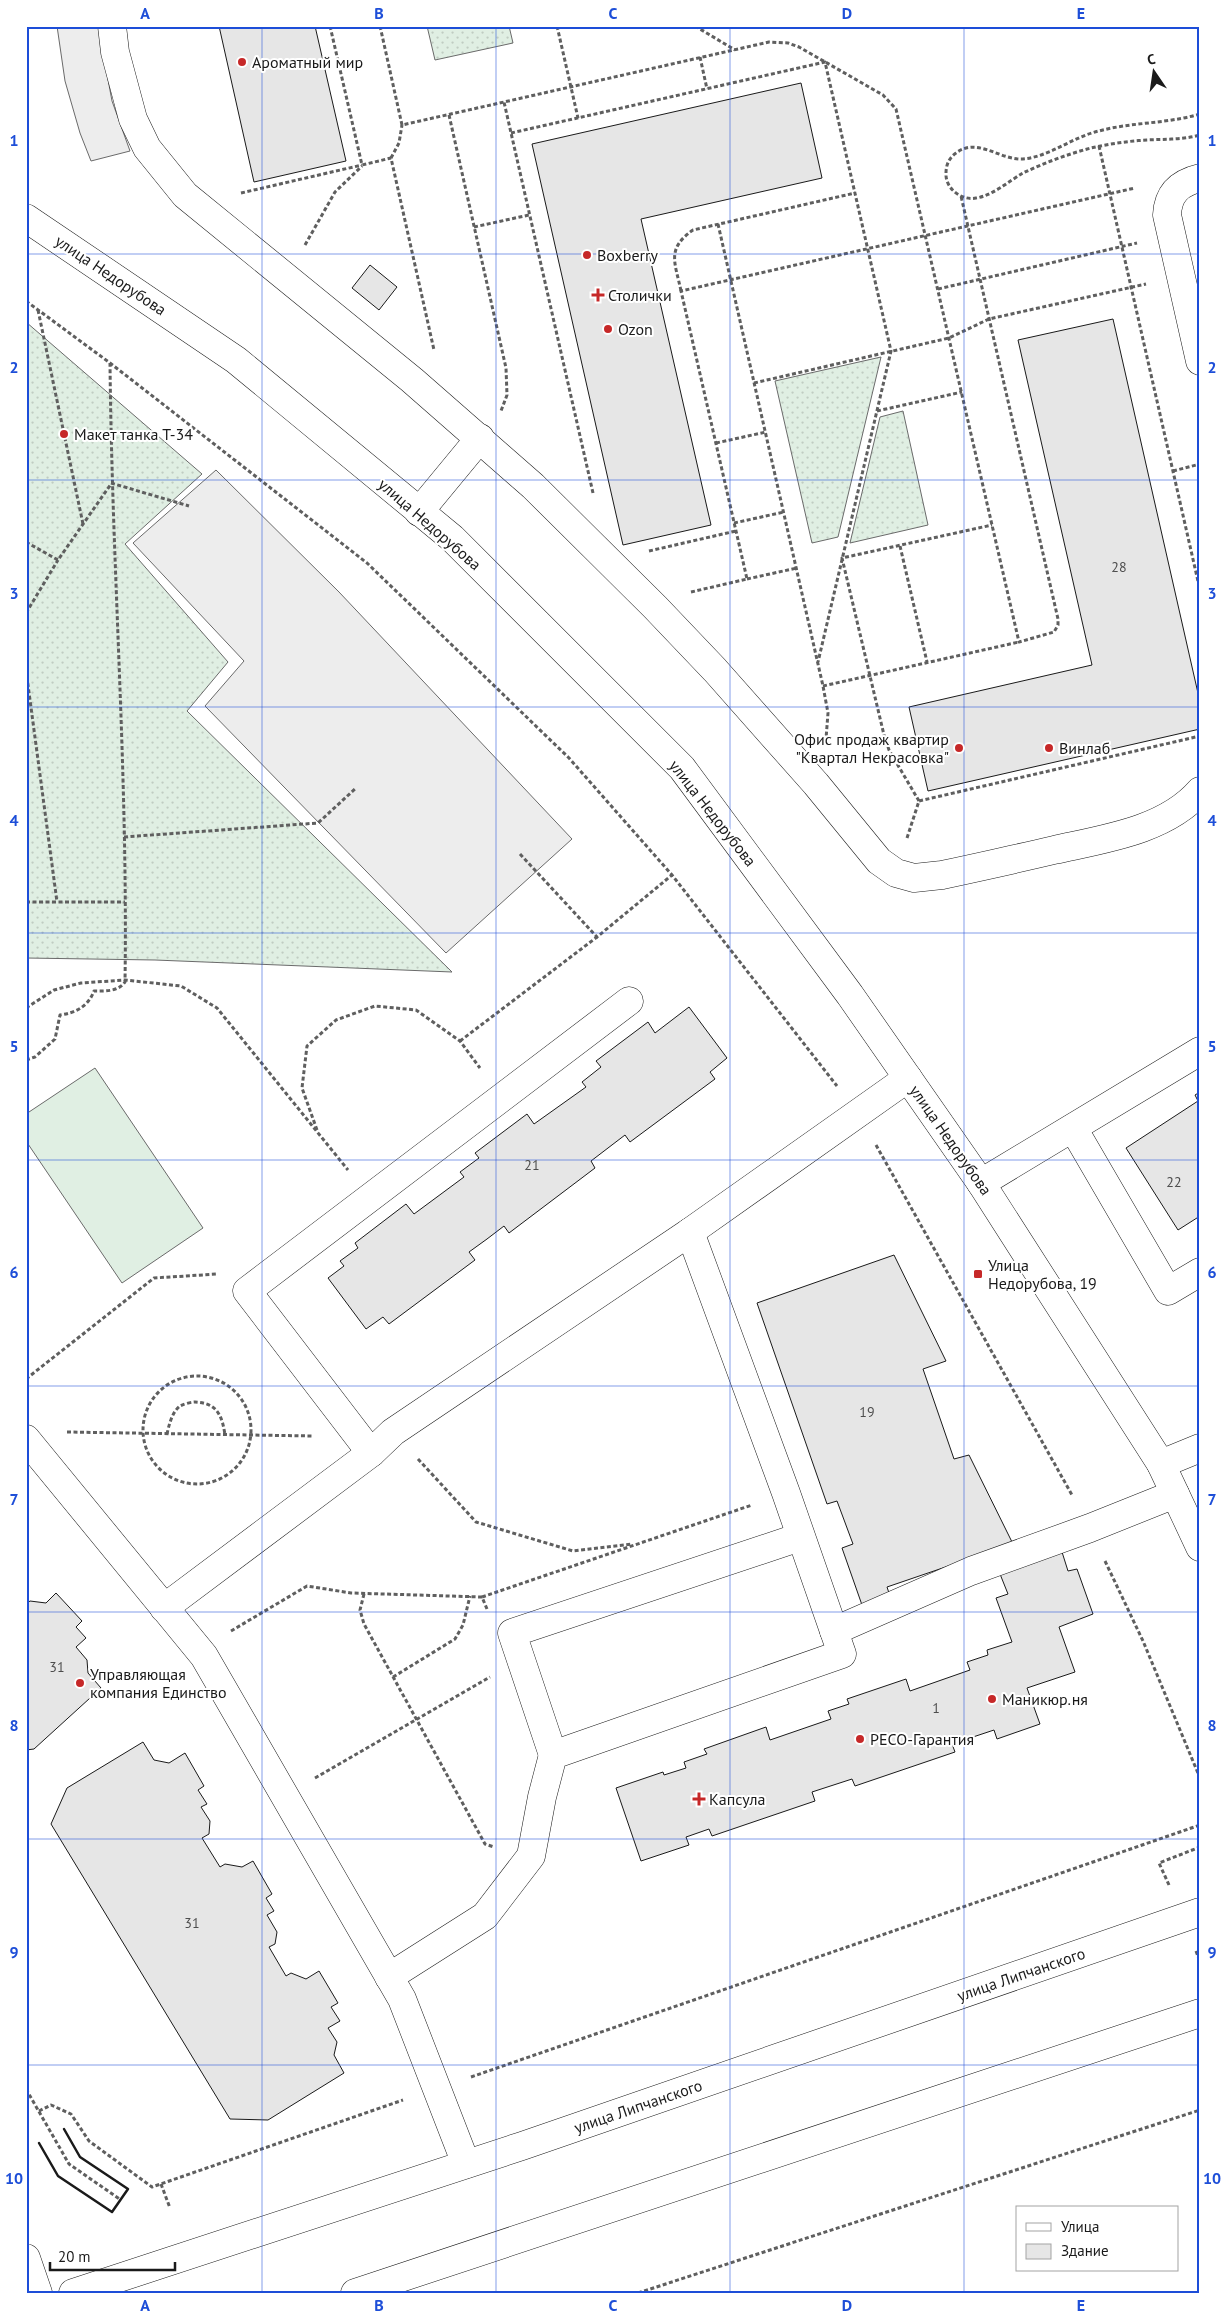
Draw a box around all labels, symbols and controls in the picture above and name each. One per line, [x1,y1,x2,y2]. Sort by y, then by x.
text: A [140,3,150,23]
text: B [374,3,384,23]
text: C [609,3,618,23]
text: D [842,3,852,23]
text: E [1077,3,1085,23]
north arrow [1128,48,1178,98]
text: С [1145,50,1157,69]
place label: Ароматный мир [252,52,363,72]
marker: Ароматный мир [236,56,248,68]
text: 1 [9,130,19,150]
text: 1 [1207,130,1217,150]
street label: улица Недорубова [52,230,170,320]
place label: Boxberry [597,245,658,265]
marker: Boxberry [581,249,593,261]
place label: Столички [608,285,672,305]
marker: Столички [592,289,604,301]
place label: Ozon [618,319,653,339]
marker: Ozon [602,323,614,335]
text: 2 [9,357,19,377]
text: 2 [1207,357,1217,377]
place label: Макет танка Т-34 [74,424,193,444]
marker: Макет танка Т-34 [58,428,70,440]
street label: улица Недорубова [374,474,486,574]
house number: 28 [1111,558,1127,576]
text: 3 [9,583,19,603]
text: 3 [1207,583,1217,603]
place label: Офис продаж квартир "Квартал Некрасовка" [794,729,949,767]
place label: Винлаб [1059,738,1110,758]
marker: Офис продаж квартир "Квартал Некрасовка" [953,742,965,754]
marker: Винлаб [1043,742,1055,754]
street label: улица Недорубова [665,756,761,870]
text: 4 [9,810,19,830]
text: 4 [1207,810,1217,830]
text: 5 [9,1036,19,1056]
text: 5 [1207,1036,1217,1056]
street label: улица Недорубова [906,1081,996,1199]
house number: 21 [524,1156,540,1174]
house number: 22 [1166,1173,1182,1191]
place label: Улица Недорубова, 19 [988,1255,1097,1293]
text: 6 [9,1262,19,1282]
text: 6 [1207,1262,1217,1282]
marker: Улица Недорубова, 19 [972,1268,984,1280]
house number: 19 [859,1403,875,1421]
text: 7 [9,1489,19,1509]
text: 7 [1207,1489,1217,1509]
house number: 31 [49,1658,65,1676]
place label: Управляющая компания Единство [90,1664,227,1702]
marker: Управляющая компания Единство [74,1677,86,1689]
place label: Маникюр.ня [1002,1689,1088,1709]
marker: Маникюр.ня [986,1693,998,1705]
house number: 1 [932,1699,940,1717]
text: 8 [9,1715,19,1735]
text: 8 [1207,1715,1217,1735]
place label: РЕСО-Гарантия [870,1729,974,1749]
marker: РЕСО-Гарантия [854,1733,866,1745]
place label: Капсула [709,1789,765,1809]
marker: Капсула [693,1793,705,1805]
house number: 31 [184,1914,200,1932]
text: 9 [9,1942,19,1962]
text: 9 [1207,1942,1217,1962]
street label: улица Липчанского [954,1943,1088,2005]
street label: улица Липчанского [571,2075,705,2137]
text: 10 [5,2168,23,2188]
text: 10 [1203,2168,1221,2188]
legend [1016,2206,1178,2272]
text: Улица [1061,2217,1099,2236]
scale bar [50,2239,175,2271]
text: Здание [1061,2241,1109,2260]
text: 20 m [58,2247,91,2266]
text: A [140,2295,150,2315]
text: B [374,2295,384,2315]
text: C [609,2295,618,2315]
text: D [842,2295,852,2315]
text: E [1077,2295,1085,2315]

